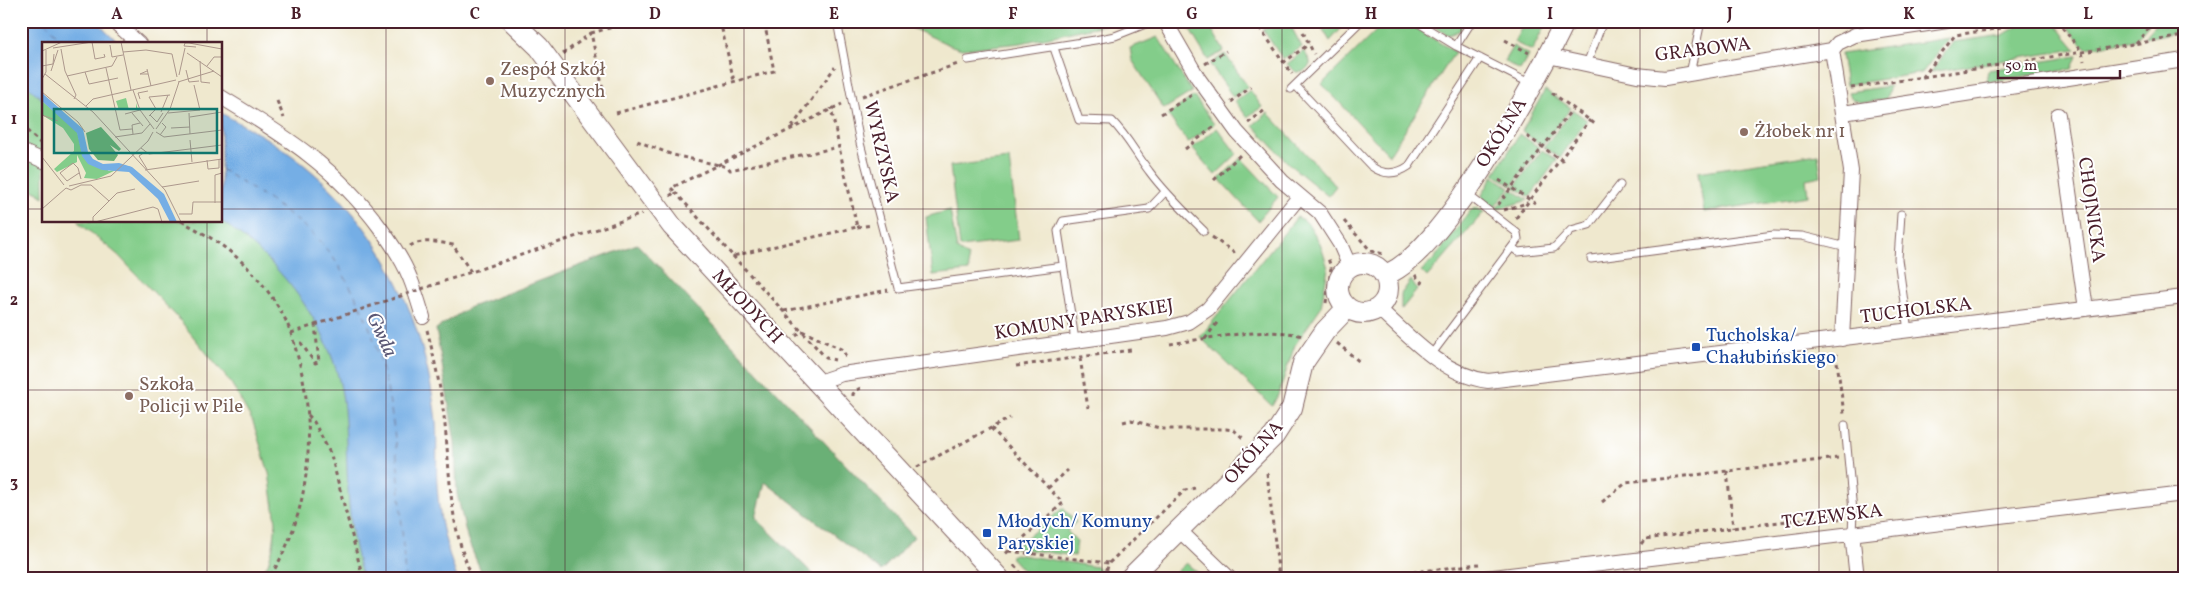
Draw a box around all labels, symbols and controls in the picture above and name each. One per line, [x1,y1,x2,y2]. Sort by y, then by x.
text: A [111,4,123,26]
text: B [291,4,302,26]
text: C [470,4,480,26]
text: D [649,4,661,26]
text: E [829,4,839,26]
text: F [1008,4,1018,26]
text: G [1186,4,1198,26]
text: H [1365,4,1377,26]
text: I [1547,4,1553,26]
text: J [1726,4,1733,26]
text: K [1903,4,1915,26]
text: L [2083,4,2093,26]
street label: GRABOWA [1654,31,1752,69]
inset map [42,42,222,222]
scale bar [1998,48,2120,80]
text: 50 m [2005,56,2037,77]
place label: Zespół Szkół Muzycznych [500,57,606,105]
marker: Zespół Szkół Muzycznych [484,75,496,87]
street label: OKÓLNA [1470,93,1534,173]
street label: WYRZYSKA [857,99,905,205]
text: 1 [11,109,17,131]
place label: Żłobek nr 1 [1754,119,1846,145]
marker: Żłobek nr 1 [1738,126,1750,138]
street label: CHOJNICKA [2071,156,2111,264]
street label: MŁODYCH [706,264,788,350]
text: 2 [10,290,18,312]
street label: TUCHOLSKA [1859,291,1973,331]
street label: KOMUNY PARYSKIEJ [993,293,1175,347]
water label: Gwda [358,308,404,362]
place label: Tucholska/ Chałubińskiego [1706,323,1836,371]
marker: Tucholska/ Chałubińskiego [1690,341,1702,353]
place label: Szkoła Policji w Pile [139,372,243,420]
marker: Szkoła Policji w Pile [123,390,135,402]
street label: OKÓLNA [1218,415,1290,491]
text: 3 [10,472,18,494]
street label: TCZEWSKA [1780,498,1884,536]
place label: Młodych/ Komuny Paryskiej [997,509,1152,557]
marker: Młodych/ Komuny Paryskiej [981,527,993,539]

